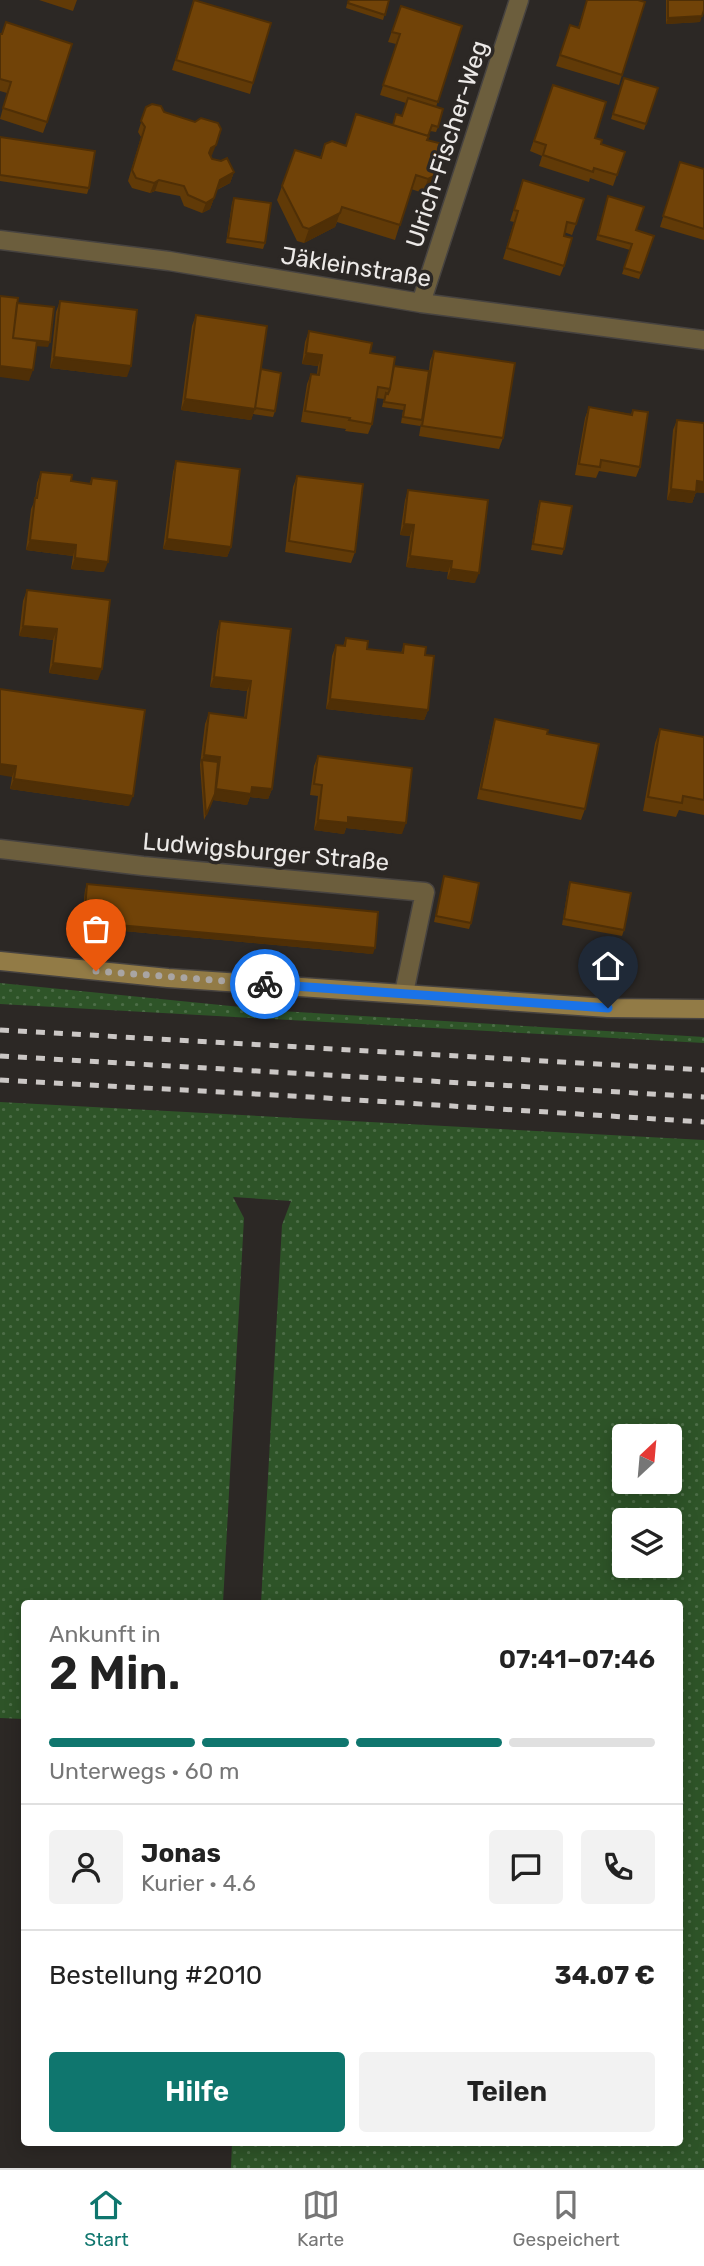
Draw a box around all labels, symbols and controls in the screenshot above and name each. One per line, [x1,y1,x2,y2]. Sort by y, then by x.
street label: Ulrich-Fischer-Weg [400,37,494,251]
street label: Jäkleinstraße [279,241,433,293]
street label: Ludwigsburger Straße [142,827,390,877]
pin [66,899,126,971]
icon: bag [77,910,115,948]
pin [578,936,638,1008]
icon: home [589,947,627,985]
courier [230,949,300,1019]
icon: bike [246,965,284,1003]
north arrow [612,1424,682,1494]
map controls [612,1424,682,1578]
button: layers [612,1508,682,1578]
text: Ankunft in [49,1620,161,1648]
text: 07:41–07:46 [499,1644,655,1675]
text: 2 Min. [49,1646,180,1701]
text: Unterwegs · 60 m [49,1757,239,1785]
button: person [49,1830,123,1904]
button: chat [489,1830,563,1904]
button: phone [581,1830,655,1904]
text: Jonas [141,1838,221,1869]
text: Kurier · 4.6 [141,1869,256,1897]
text: Bestellung #2010 [49,1960,262,1991]
text: 34.07 € [555,1960,655,1991]
button: Hilfe [49,2052,345,2132]
button: Teilen [359,2052,655,2132]
tab: Start [84,2186,129,2251]
tab: Karte [297,2186,344,2251]
tab: Gespeichert [513,2186,620,2251]

